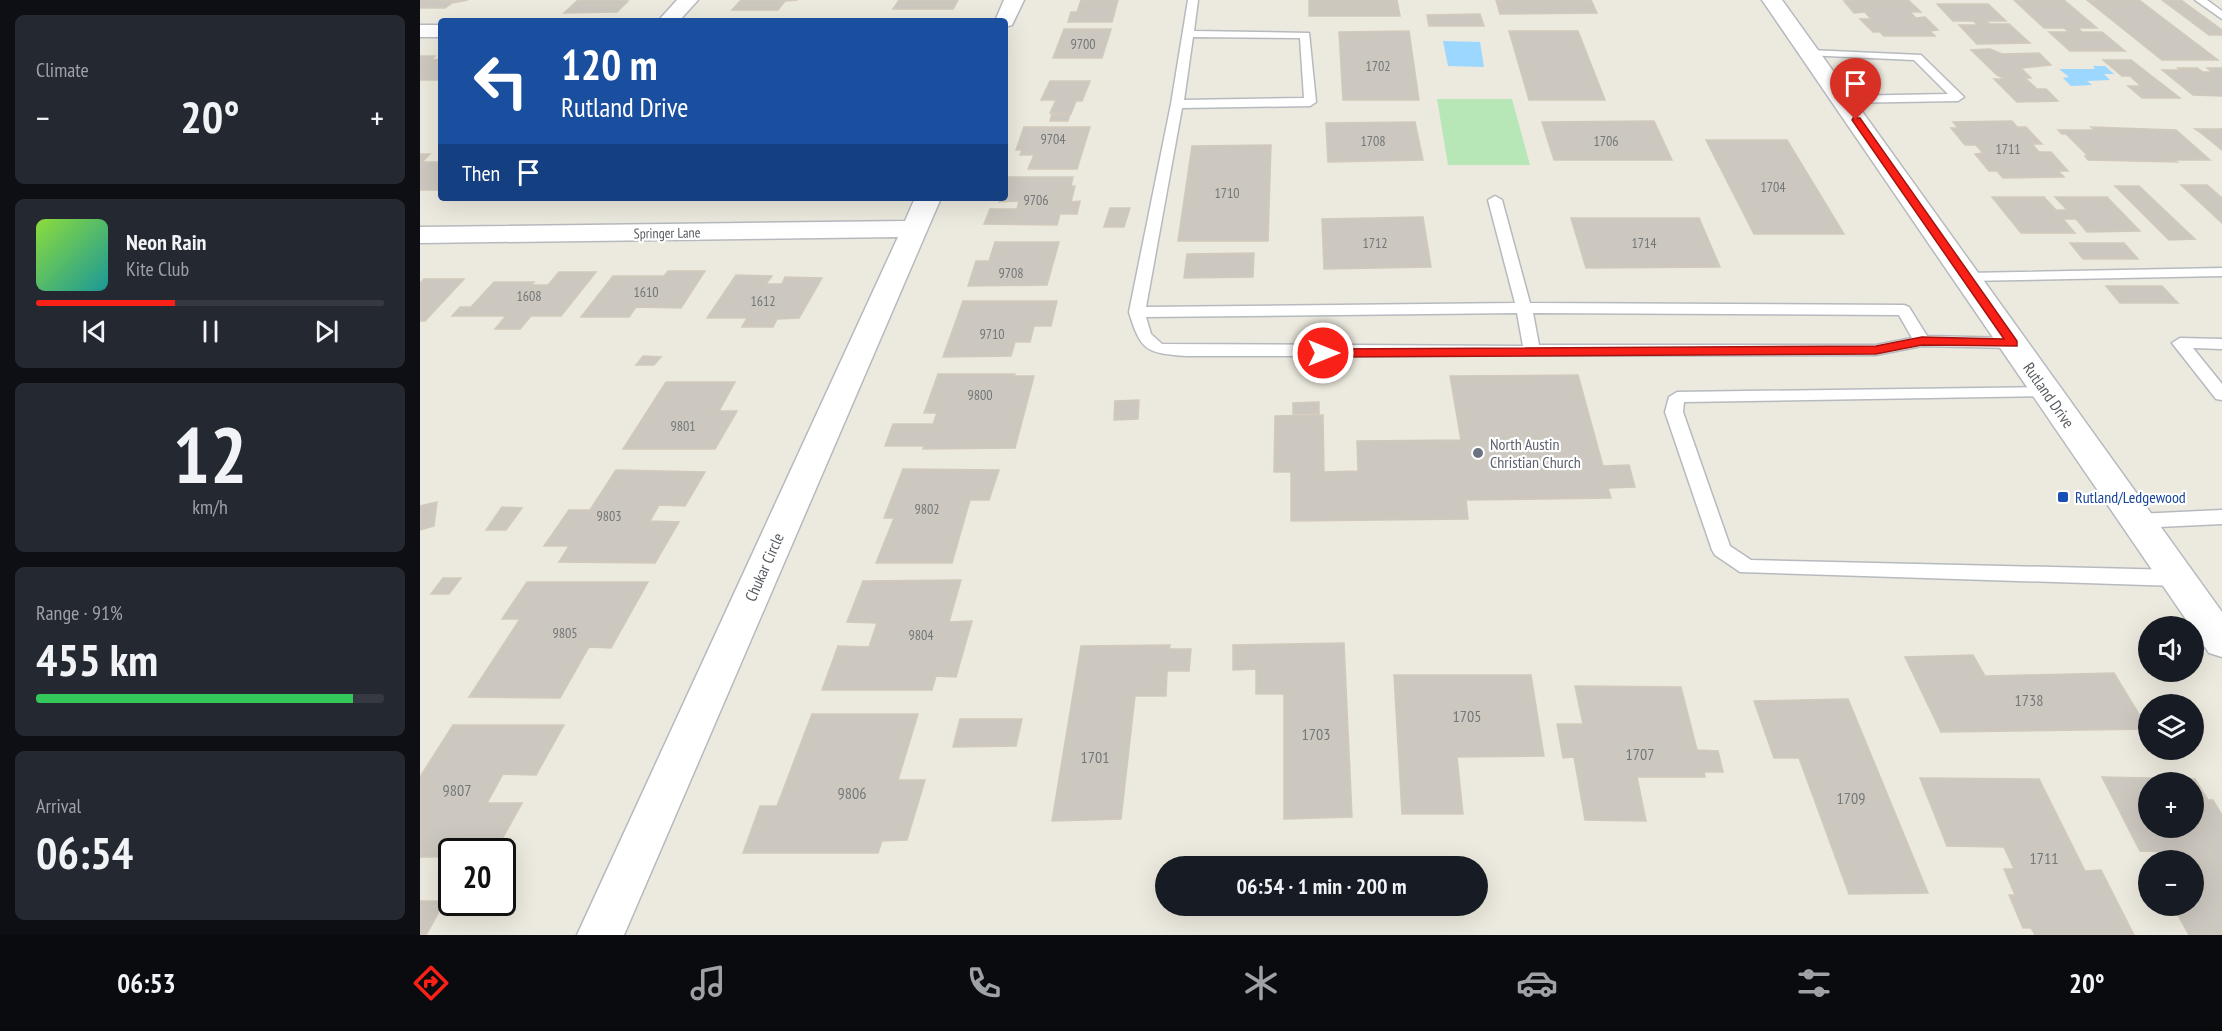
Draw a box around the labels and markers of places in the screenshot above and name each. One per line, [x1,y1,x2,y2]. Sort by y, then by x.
pin [1830,58,1881,120]
place label: North Austin Christian Church [1490,434,1581,472]
marker: North Austin Christian Church [1471,446,1485,460]
place label: Rutland/Ledgewood [2075,487,2186,507]
marker: Rutland/Ledgewood [2056,490,2070,504]

